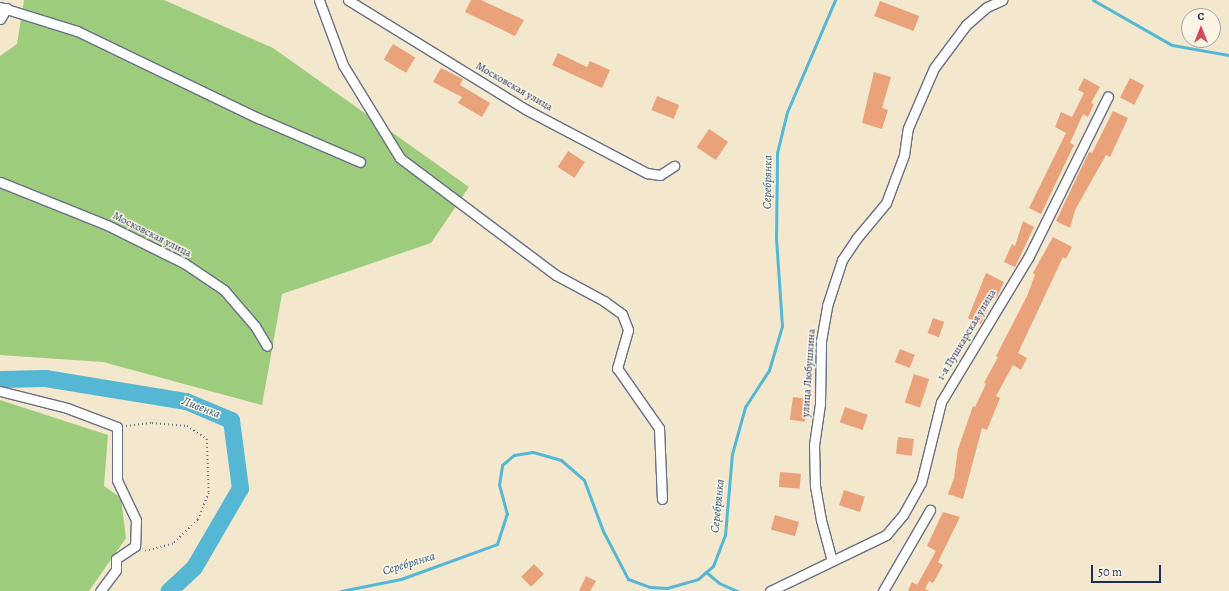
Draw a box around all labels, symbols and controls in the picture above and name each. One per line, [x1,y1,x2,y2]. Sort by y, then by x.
north arrow [1181,8,1221,48]
text: С [1198,9,1204,24]
street label: Московская улица [473,60,555,114]
water label: Серебрянка [760,155,776,209]
street label: Московская улица [110,209,194,261]
street label: 1-я Пушкарская улица [935,287,999,383]
street label: улица Любушкина [799,328,819,418]
water label: Ливенка [180,394,222,422]
water label: Серебрянка [708,478,728,534]
water label: Серебрянка [381,549,437,579]
scale bar [1093,557,1163,583]
text: 50 m [1098,564,1122,580]

